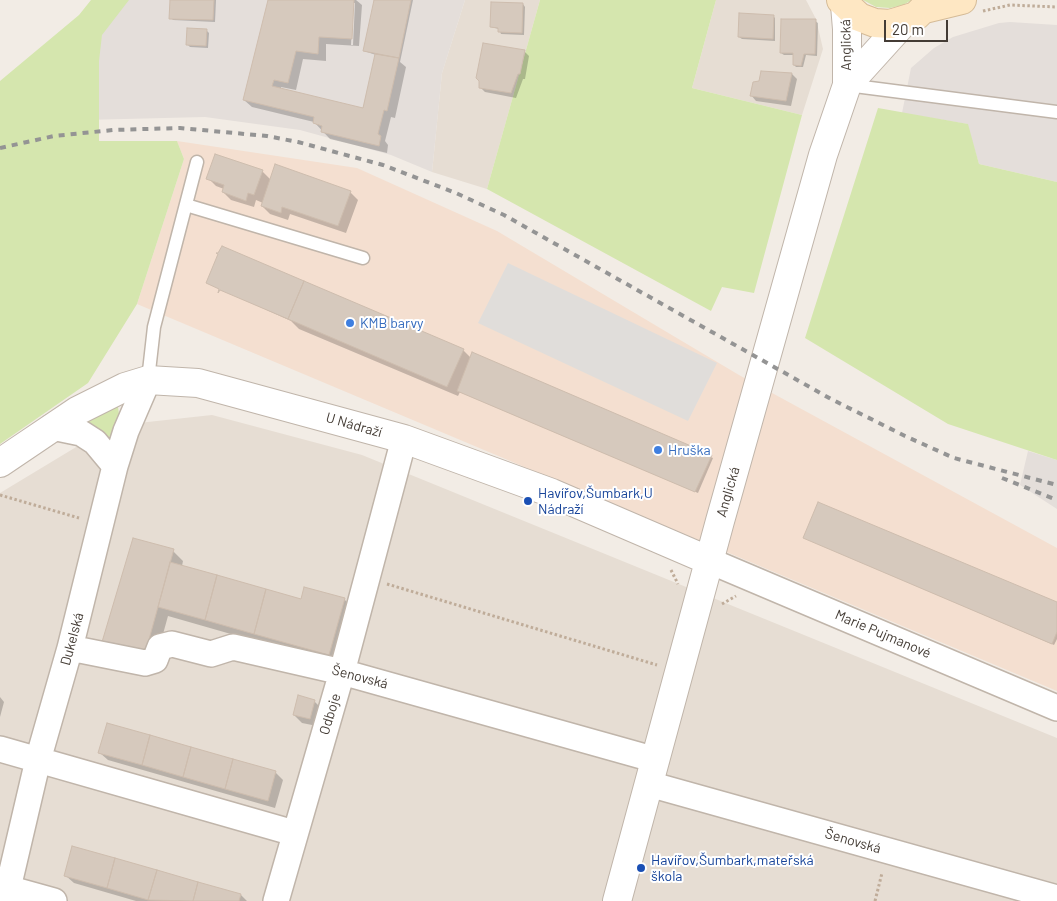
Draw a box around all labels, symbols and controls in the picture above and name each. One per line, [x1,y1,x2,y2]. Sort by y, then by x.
scale bar [887,10,951,42]
street label: Anglická [837,19,855,71]
text: 20 m [892,20,924,38]
place label: KMB barvy [360,315,424,331]
marker: KMB barvy [344,317,356,329]
street label: U Nádraží [324,409,384,441]
place label: Hruška [668,442,711,458]
marker: Hruška [652,444,664,456]
street label: Anglická [713,465,743,519]
place label: Havířov,Šumbark,U Nádraží [538,485,653,518]
marker: Havířov,Šumbark,U Nádraží [522,495,534,507]
street label: Marie Pujmanové [832,606,934,662]
street label: Dukelská [57,611,87,667]
street label: Šenovská [330,661,390,693]
street label: Odboje [316,691,344,737]
street label: Šenovská [823,825,883,857]
place label: Havířov,Šumbark,mateřská škola [651,852,814,884]
marker: Havířov,Šumbark,mateřská škola [635,862,647,874]

